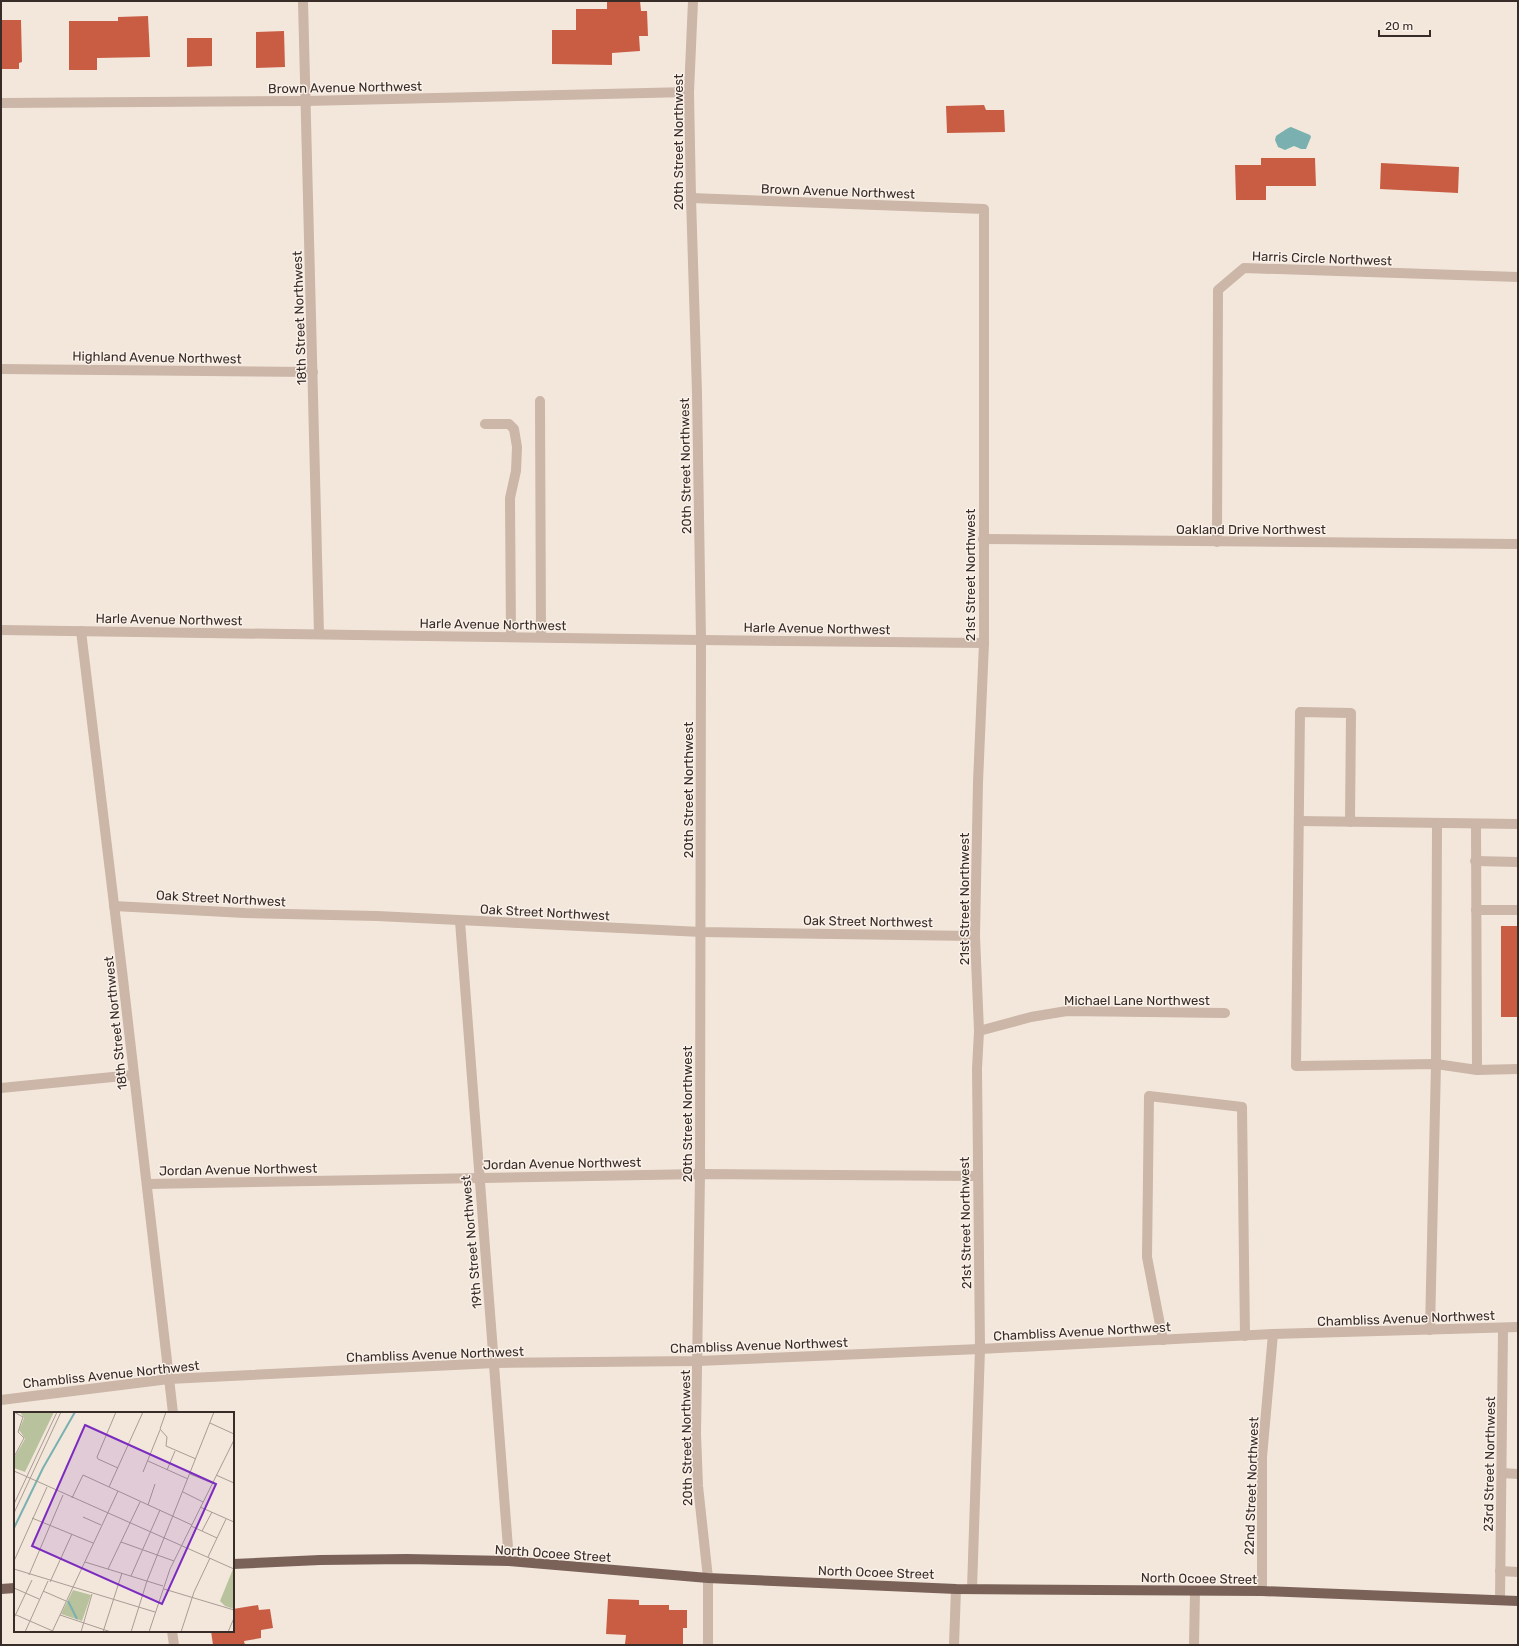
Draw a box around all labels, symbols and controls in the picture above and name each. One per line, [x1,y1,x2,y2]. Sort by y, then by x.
scale bar [1379,12,1430,38]
text: 20 m [1385,19,1413,33]
street label: 20th Street Northwest [671,74,686,210]
street label: Brown Avenue Northwest [268,79,422,96]
street label: Brown Avenue Northwest [761,181,915,202]
street label: Harris Circle Northwest [1252,249,1392,268]
street label: 18th Street Northwest [290,251,309,385]
street label: Highland Avenue Northwest [72,349,242,367]
street label: 20th Street Northwest [677,398,694,534]
street label: 21st Street Northwest [963,509,978,641]
street label: Oakland Drive Northwest [1176,522,1326,537]
street label: Harle Avenue Northwest [95,611,243,628]
street label: Harle Avenue Northwest [419,616,567,633]
street label: Harle Avenue Northwest [743,620,891,637]
street label: 20th Street Northwest [681,722,696,858]
street label: 21st Street Northwest [957,833,972,965]
street label: Oak Street Northwest [156,888,286,909]
street label: Oak Street Northwest [480,902,610,923]
street label: Oak Street Northwest [803,913,933,930]
street label: 18th Street Northwest [101,955,130,1091]
street label: Michael Lane Northwest [1064,993,1210,1008]
street label: 20th Street Northwest [680,1046,695,1182]
street label: Jordan Avenue Northwest [483,1155,641,1172]
street label: 21st Street Northwest [957,1157,974,1289]
street label: Jordan Avenue Northwest [159,1161,317,1178]
street label: 19th Street Northwest [458,1175,485,1309]
street label: Chambliss Avenue Northwest [1317,1308,1495,1329]
street label: Chambliss Avenue Northwest [993,1319,1171,1344]
street label: Chambliss Avenue Northwest [670,1335,848,1356]
street label: Chambliss Avenue Northwest [346,1344,524,1365]
street label: Chambliss Avenue Northwest [22,1358,200,1391]
street label: 20th Street Northwest [678,1370,695,1506]
street label: 23rd Street Northwest [1481,1396,1498,1532]
inset map [14,1412,234,1632]
street label: 22nd Street Northwest [1242,1417,1261,1555]
street label: North Ocoee Street [494,1542,612,1565]
street label: North Ocoee Street [818,1563,934,1582]
street label: North Ocoee Street [1141,1570,1257,1587]

